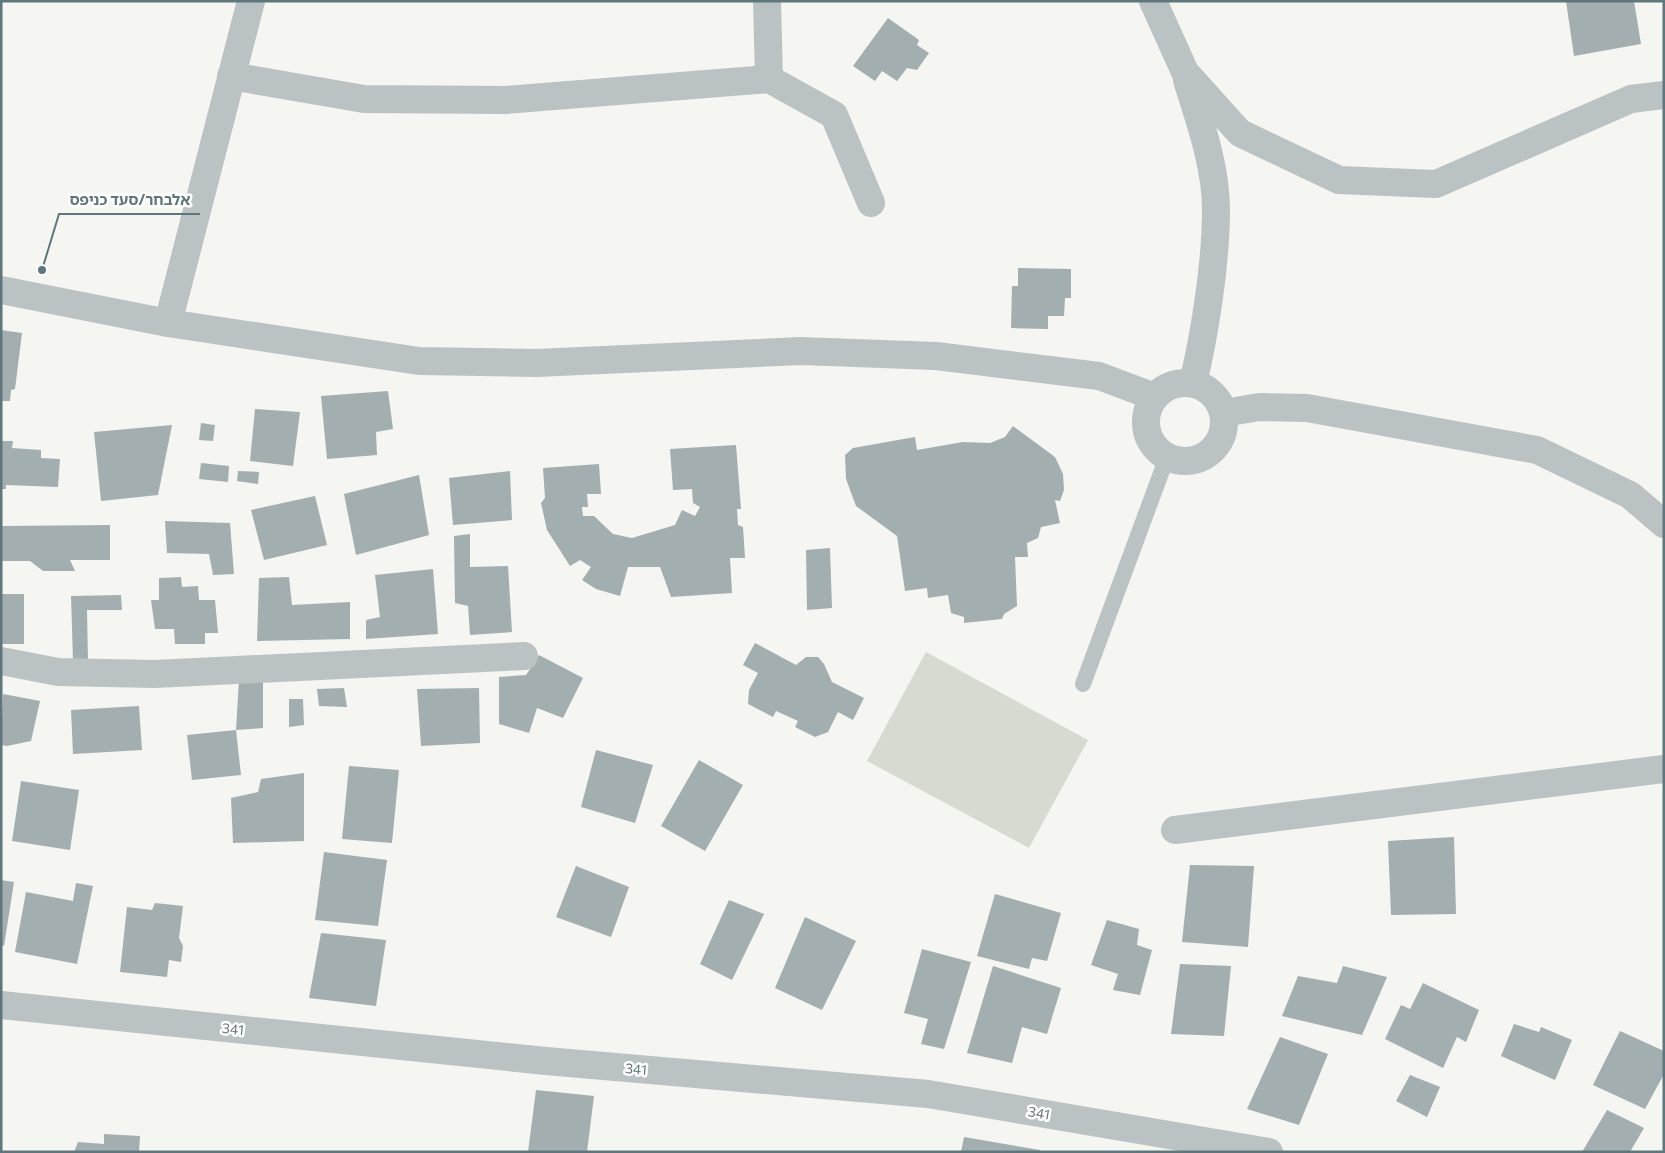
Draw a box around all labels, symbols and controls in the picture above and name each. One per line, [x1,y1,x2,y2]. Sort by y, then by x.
callout: אלבחר/סעד כניפס [59,184,200,214]
text: אלבחר/סעד כניפס [70,190,190,208]
street label: 341 [221,1019,245,1038]
street label: 341 [624,1059,648,1078]
street label: 341 [1027,1102,1051,1123]

